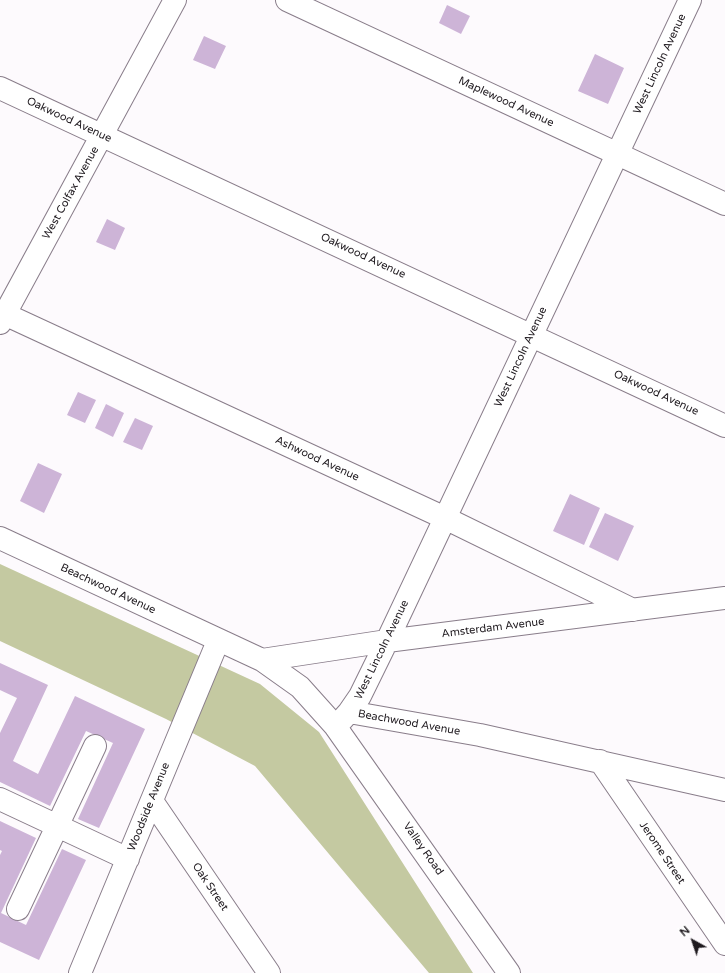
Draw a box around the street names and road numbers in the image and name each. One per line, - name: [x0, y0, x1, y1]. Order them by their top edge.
- street label: West Lincoln Avenue: [631, 12, 689, 116]
- street label: Maplewood Avenue: [456, 74, 556, 130]
- street label: Oakwood Avenue: [24, 95, 114, 145]
- street label: West Colfax Avenue: [40, 144, 102, 242]
- street label: Oakwood Avenue: [318, 231, 408, 281]
- street label: West Lincoln Avenue: [492, 305, 550, 409]
- street label: Oakwood Avenue: [611, 368, 701, 418]
- street label: Ashwood Avenue: [273, 434, 361, 484]
- street label: Beachwood Avenue: [58, 561, 158, 617]
- street label: West Lincoln Avenue: [352, 598, 412, 702]
- street label: Amsterdam Avenue: [441, 615, 545, 641]
- street label: Beachwood Avenue: [357, 708, 461, 738]
- street label: Woodside Avenue: [125, 761, 173, 853]
- street label: Jerome Street: [636, 819, 688, 887]
- street label: Valley Road: [400, 820, 446, 878]
- street label: Oak Street: [189, 860, 231, 914]

